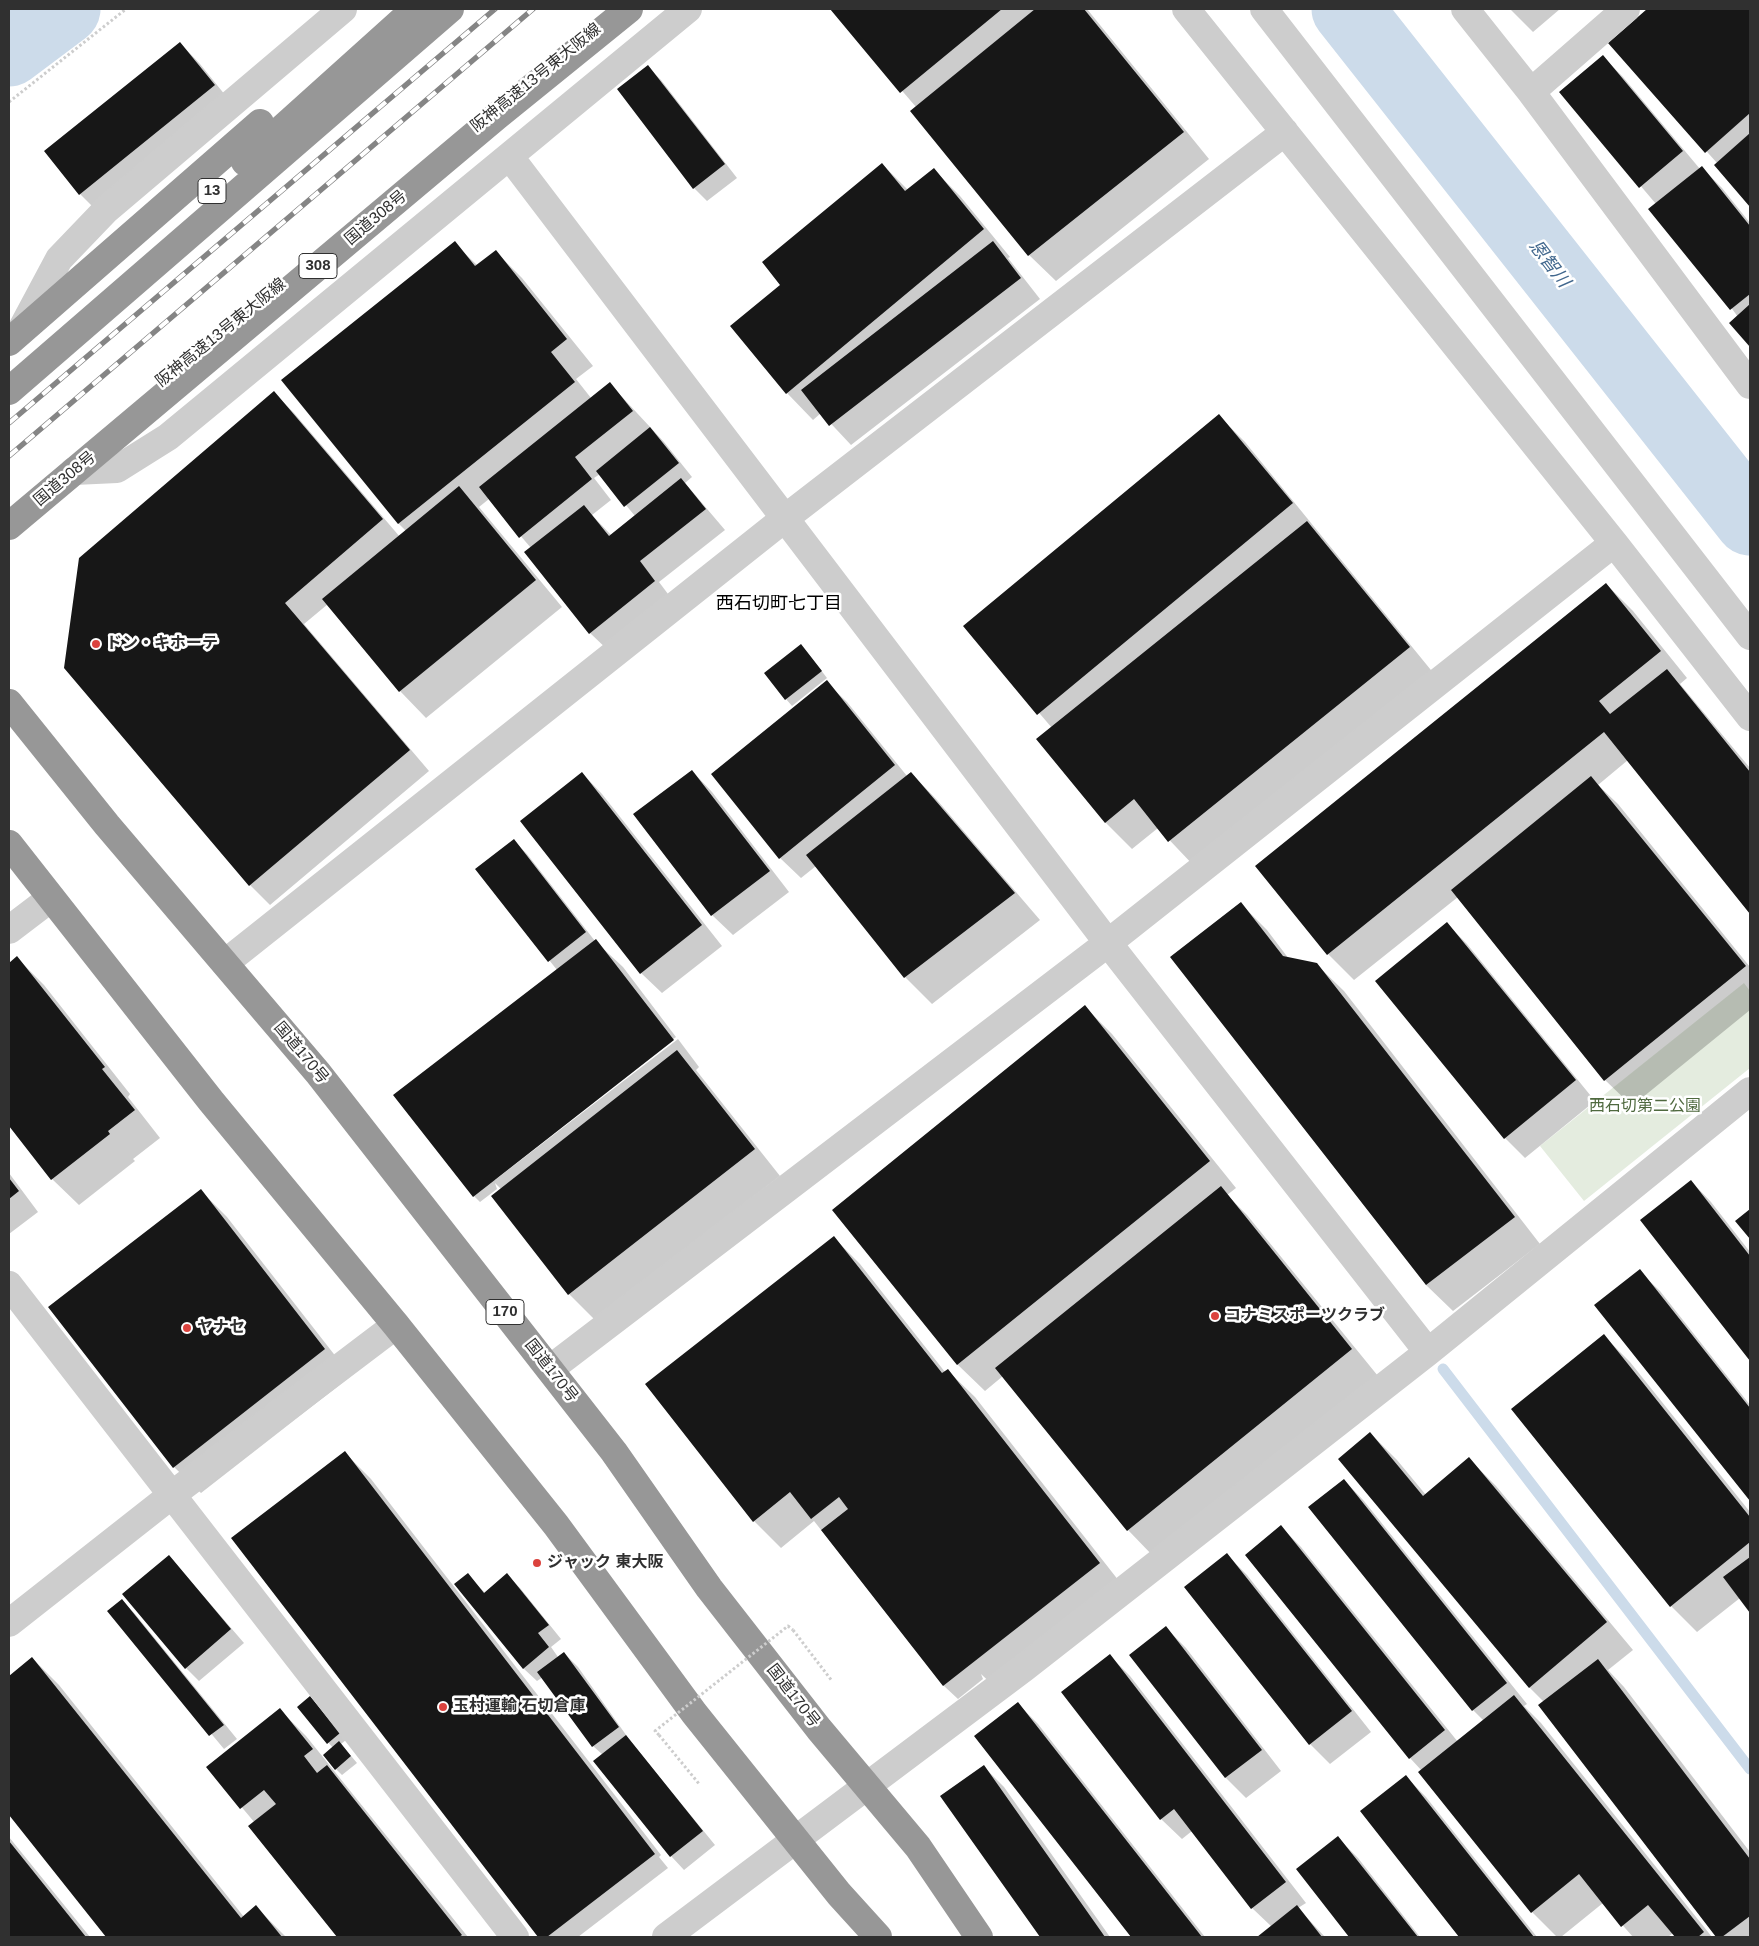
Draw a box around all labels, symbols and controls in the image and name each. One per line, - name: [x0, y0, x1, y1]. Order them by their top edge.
- street label: 阪神高速13号東大阪線: [467, 20, 605, 136]
- road number: 13: [198, 178, 226, 204]
- street label: 国道308号: [341, 187, 411, 249]
- water label: 恩智川: [1524, 236, 1574, 292]
- road number: 308: [299, 254, 337, 278]
- street label: 阪神高速13号東大阪線: [152, 275, 290, 391]
- street label: 国道308号: [30, 448, 100, 510]
- district label: 西石切町七丁目: [716, 593, 842, 615]
- place label: ドン・キホーテ: [106, 634, 218, 654]
- marker: ドン・キホーテ: [90, 638, 102, 650]
- street label: 国道170号: [270, 1018, 332, 1088]
- park label: 西石切第二公園: [1589, 1097, 1701, 1117]
- road number: 170: [486, 1300, 524, 1324]
- place label: コナミスポーツクラブ: [1225, 1306, 1385, 1326]
- marker: コナミスポーツクラブ: [1209, 1310, 1221, 1322]
- place label: ヤナセ: [197, 1318, 245, 1338]
- marker: ヤナセ: [181, 1322, 193, 1334]
- street label: 国道170号: [520, 1336, 582, 1406]
- place label: ジャック 東大阪: [547, 1553, 663, 1573]
- marker: ジャック 東大阪: [531, 1557, 543, 1569]
- street label: 国道170号: [762, 1661, 824, 1731]
- place label: 玉村運輸 石切倉庫: [453, 1697, 585, 1717]
- marker: 玉村運輸 石切倉庫: [437, 1701, 449, 1713]

